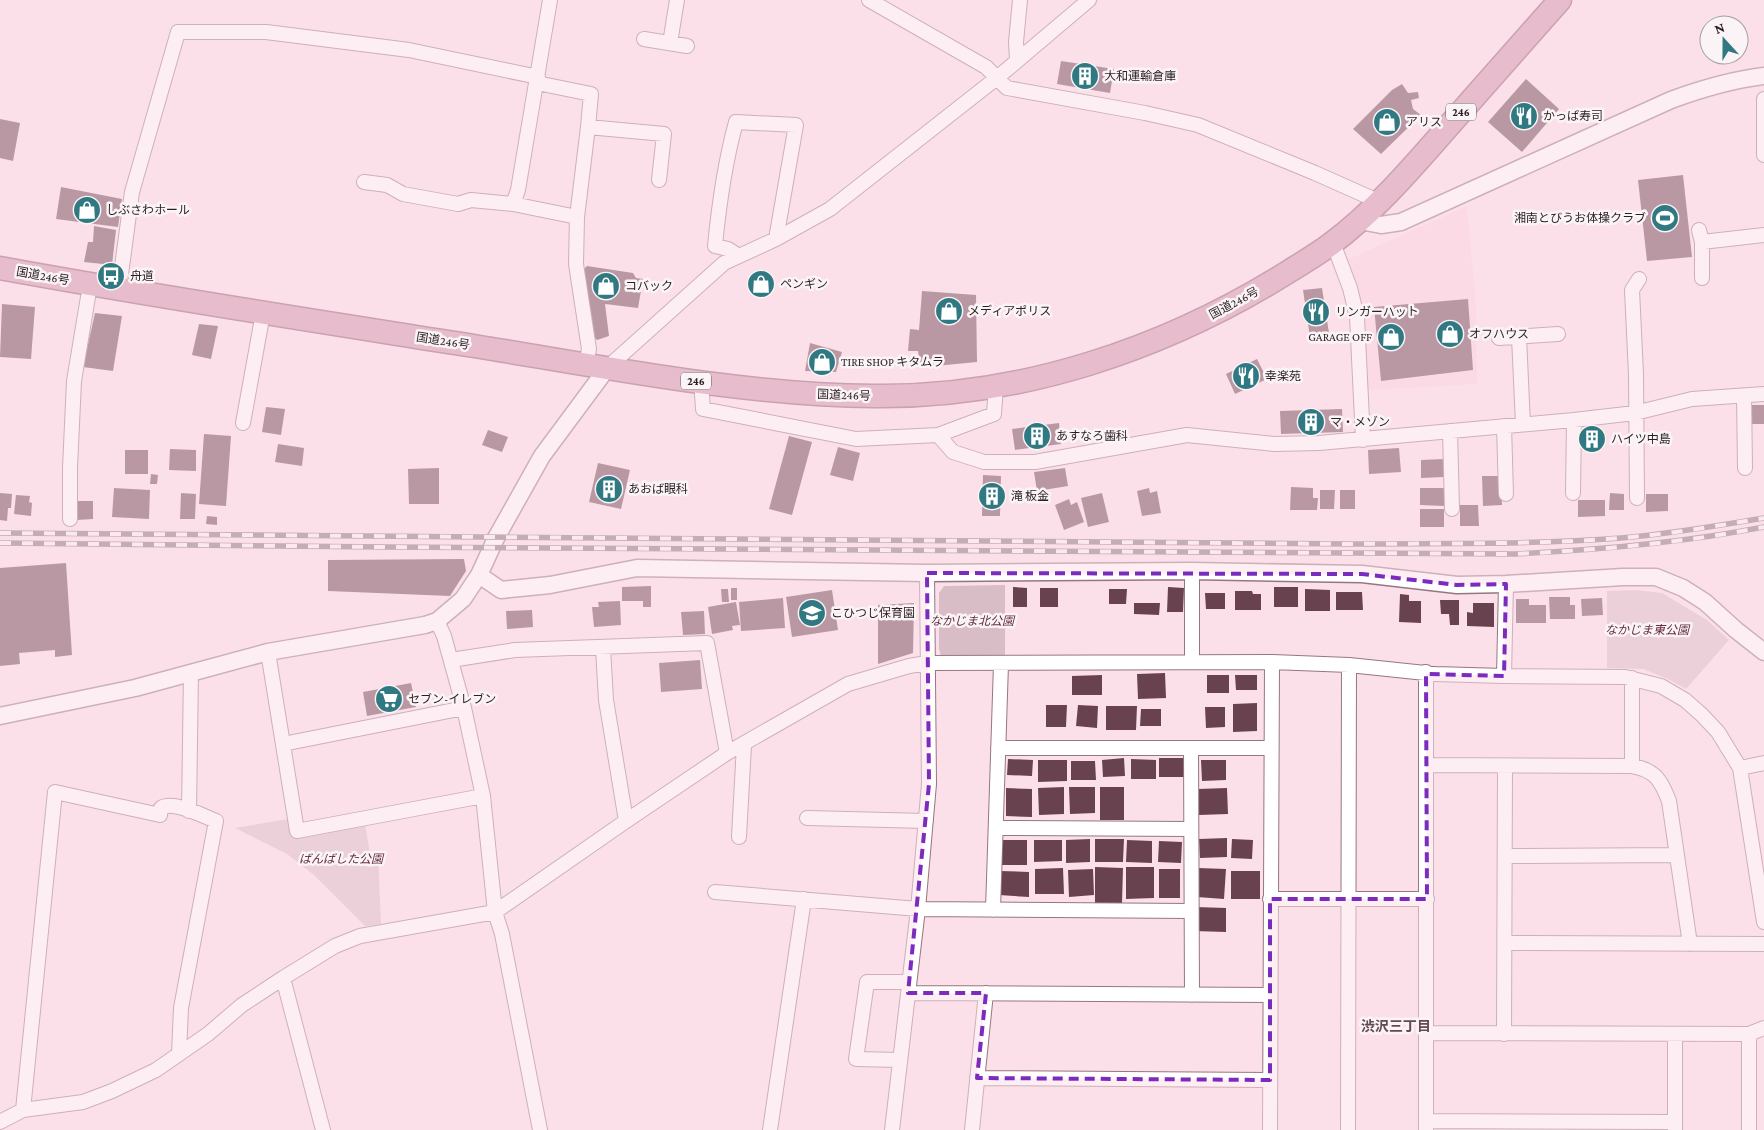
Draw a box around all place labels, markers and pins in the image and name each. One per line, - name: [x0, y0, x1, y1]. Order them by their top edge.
- building icon: 大和運輸倉庫: [1070, 61, 1100, 91]
- place label: 大和運輸倉庫: [1104, 69, 1176, 83]
- restaurant icon: かっぱ寿司: [1509, 101, 1539, 131]
- shop icon: アリス: [1372, 107, 1402, 137]
- place label: かっぱ寿司: [1543, 109, 1603, 123]
- place label: アリス: [1406, 115, 1442, 129]
- shop icon: しぶさわホール: [72, 195, 102, 225]
- place label: しぶさわホール: [106, 203, 190, 217]
- sports icon: 湘南とびうお体操クラブ: [1650, 203, 1680, 233]
- place label: 湘南とびうお体操クラブ: [1514, 211, 1646, 225]
- bus stop icon: 舟道: [96, 261, 126, 291]
- place label: 舟道: [130, 269, 154, 283]
- shop icon: ペンギン: [746, 269, 776, 299]
- shop icon: コバック: [591, 271, 621, 301]
- place label: ペンギン: [780, 277, 828, 291]
- place label: コバック: [625, 279, 673, 293]
- shop icon: メディアポリス: [934, 296, 964, 326]
- restaurant icon: リンガーハット: [1301, 297, 1331, 327]
- place label: メディアポリス: [968, 304, 1051, 318]
- place label: リンガーハット: [1335, 305, 1419, 319]
- shop icon: オフハウス: [1435, 319, 1465, 349]
- shop icon: GARAGE OFF: [1376, 322, 1406, 352]
- place label: オフハウス: [1469, 327, 1529, 341]
- place label: GARAGE OFF: [1308, 330, 1372, 344]
- shop icon: TIRE SHOP キタムラ: [807, 347, 837, 377]
- place label: TIRE SHOP キタムラ: [841, 355, 944, 369]
- restaurant icon: 幸楽苑: [1231, 361, 1261, 391]
- place label: 幸楽苑: [1265, 369, 1301, 383]
- building icon: マ・メゾン: [1296, 407, 1326, 437]
- place label: マ・メゾン: [1330, 415, 1390, 429]
- building icon: あすなろ歯科: [1022, 421, 1052, 451]
- building icon: ハイツ中島: [1577, 424, 1607, 454]
- place label: あすなろ歯科: [1056, 429, 1128, 443]
- place label: ハイツ中島: [1611, 432, 1671, 446]
- building icon: あおば眼科: [594, 474, 624, 504]
- building icon: 滝 板金: [977, 481, 1007, 511]
- place label: あおば眼科: [628, 482, 688, 496]
- place label: 滝 板金: [1011, 489, 1049, 503]
- school or university icon: こひつじ保育園: [797, 598, 827, 628]
- place label: こひつじ保育園: [831, 606, 915, 620]
- supermarket icon: セブン-イレブン: [374, 684, 404, 714]
- place label: セブン-イレブン: [408, 692, 496, 706]

